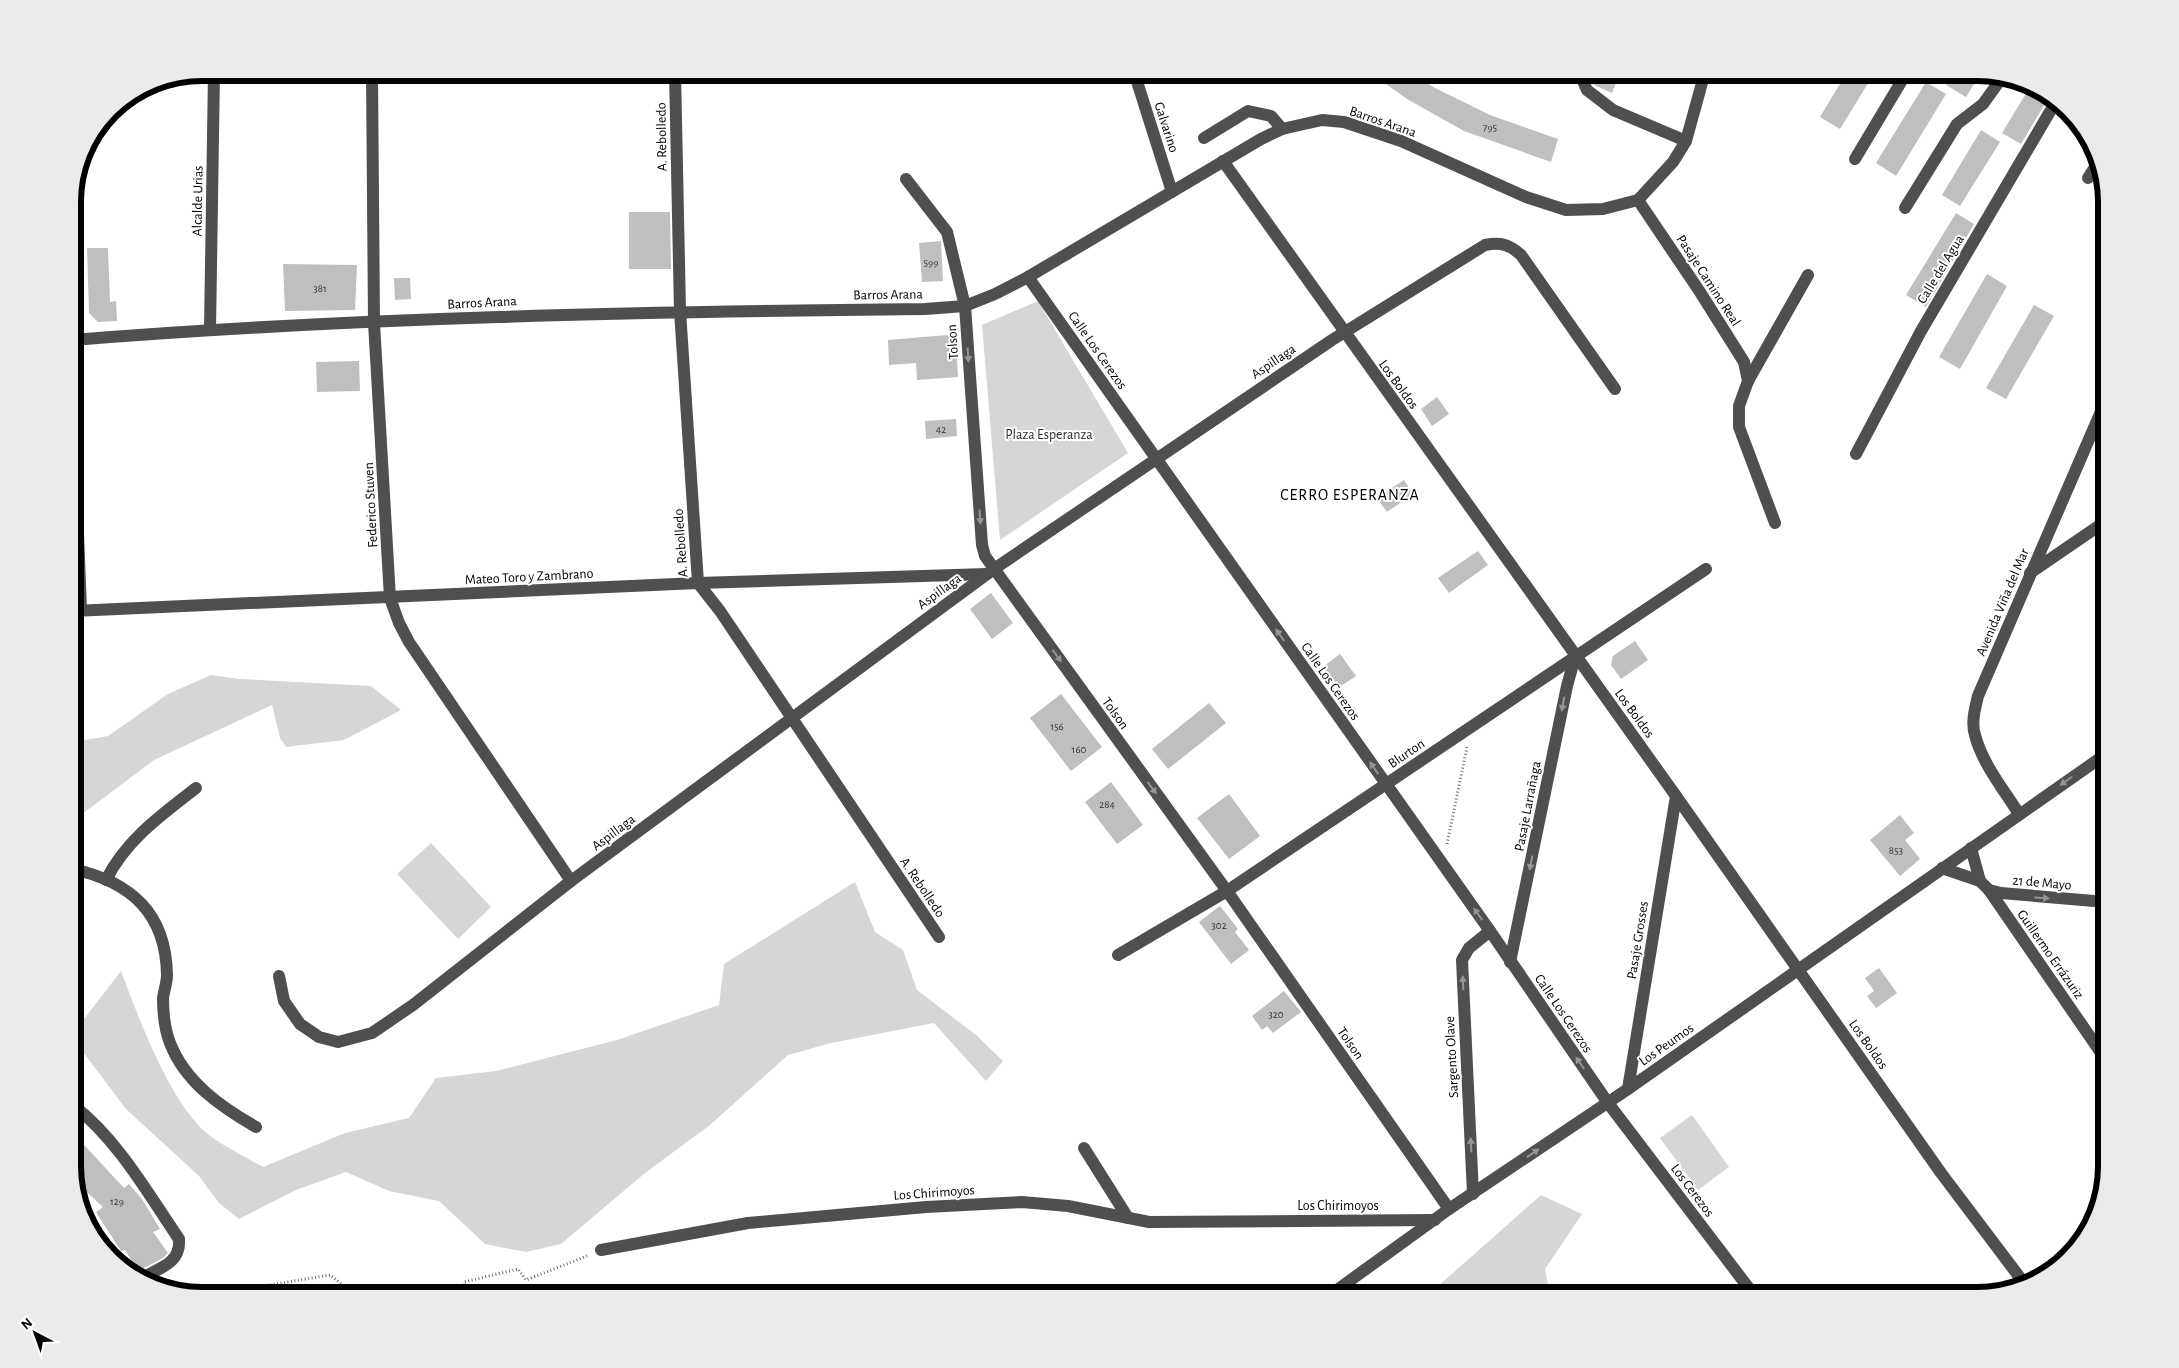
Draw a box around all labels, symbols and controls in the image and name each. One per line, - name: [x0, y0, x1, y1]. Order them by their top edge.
- street label: Galvarino: [1151, 100, 1181, 154]
- street label: A. Rebolledo: [654, 102, 670, 172]
- street label: Barros Arana: [1347, 104, 1418, 140]
- house number: 795: [1483, 122, 1498, 133]
- street label: Alcalde Urias: [190, 166, 206, 237]
- street label: Pasaje Camino Real: [1673, 232, 1743, 329]
- street label: Calle del Agua: [1915, 232, 1967, 306]
- house number: 599: [924, 257, 938, 268]
- house number: 381: [313, 283, 327, 294]
- street label: Barros Arana: [853, 287, 923, 303]
- street label: Barros Arana: [447, 294, 518, 312]
- street label: Calle Los Cerezos: [1065, 309, 1129, 392]
- street label: Tolson: [945, 324, 961, 360]
- street label: Aspillaga: [1249, 342, 1299, 382]
- one-way arrow: [964, 347, 972, 363]
- street label: Los Boldos: [1376, 357, 1421, 412]
- house number: 42: [936, 424, 946, 435]
- park label: Plaza Esperanza: [1005, 428, 1093, 442]
- street label: Federico Stuven: [362, 462, 380, 548]
- district label: CERRO ESPERANZA: [1280, 487, 1420, 503]
- street label: A. Rebolledo: [672, 508, 690, 578]
- one-way arrow: [976, 509, 984, 525]
- street label: Avenida Viña del Mar: [1974, 546, 2032, 658]
- street label: Mateo Toro y Zambrano: [464, 567, 594, 587]
- street label: Aspillaga: [915, 571, 964, 612]
- one-way arrow: [1275, 628, 1285, 642]
- street label: Calle Los Cerezos: [1298, 640, 1362, 723]
- one-way arrow: [1052, 649, 1062, 663]
- street label: Los Boldos: [1612, 686, 1657, 741]
- street label: Tolson: [1099, 695, 1131, 732]
- one-way arrow: [1559, 696, 1567, 711]
- house number: 156: [1050, 721, 1064, 732]
- street label: Blurton: [1386, 737, 1427, 771]
- house number: 160: [1072, 744, 1087, 755]
- street label: Pasaje Larrañaga: [1512, 759, 1544, 853]
- one-way arrow: [1369, 761, 1379, 775]
- one-way arrow: [2060, 776, 2073, 786]
- one-way arrow: [1147, 781, 1157, 795]
- house number: 284: [1099, 799, 1115, 810]
- street label: Aspillaga: [589, 812, 638, 854]
- house number: 853: [1889, 845, 1904, 856]
- street label: A. Rebolledo: [897, 855, 947, 920]
- one-way arrow: [1527, 855, 1535, 871]
- street label: 21 de Mayo: [2012, 873, 2072, 893]
- one-way arrow: [2034, 895, 2050, 903]
- street label: Pasaje Grosses: [1625, 900, 1651, 980]
- street label: Guillermo Errázuriz: [2014, 907, 2086, 1002]
- one-way arrow: [1473, 908, 1484, 921]
- house number: 302: [1211, 920, 1227, 931]
- street label: Calle Los Cerezos: [1532, 972, 1595, 1055]
- one-way arrow: [1458, 974, 1466, 990]
- house number: 320: [1268, 1009, 1284, 1020]
- street label: Sargento Olave: [1443, 1016, 1461, 1098]
- street label: Los Boldos: [1846, 1017, 1890, 1072]
- street label: Los Peumos: [1637, 1021, 1697, 1069]
- street label: Tolson: [1334, 1025, 1366, 1062]
- one-way arrow: [1575, 1056, 1585, 1070]
- one-way arrow: [1466, 1137, 1474, 1153]
- one-way arrow: [1527, 1148, 1540, 1158]
- street label: Los Cerezos: [1668, 1162, 1716, 1220]
- street label: Los Chirimoyos: [893, 1183, 975, 1203]
- house number: 129: [110, 1196, 124, 1207]
- street label: Los Chirimoyos: [1297, 1199, 1379, 1213]
- north arrow: [10, 1308, 60, 1358]
- text: N: [19, 1315, 35, 1332]

